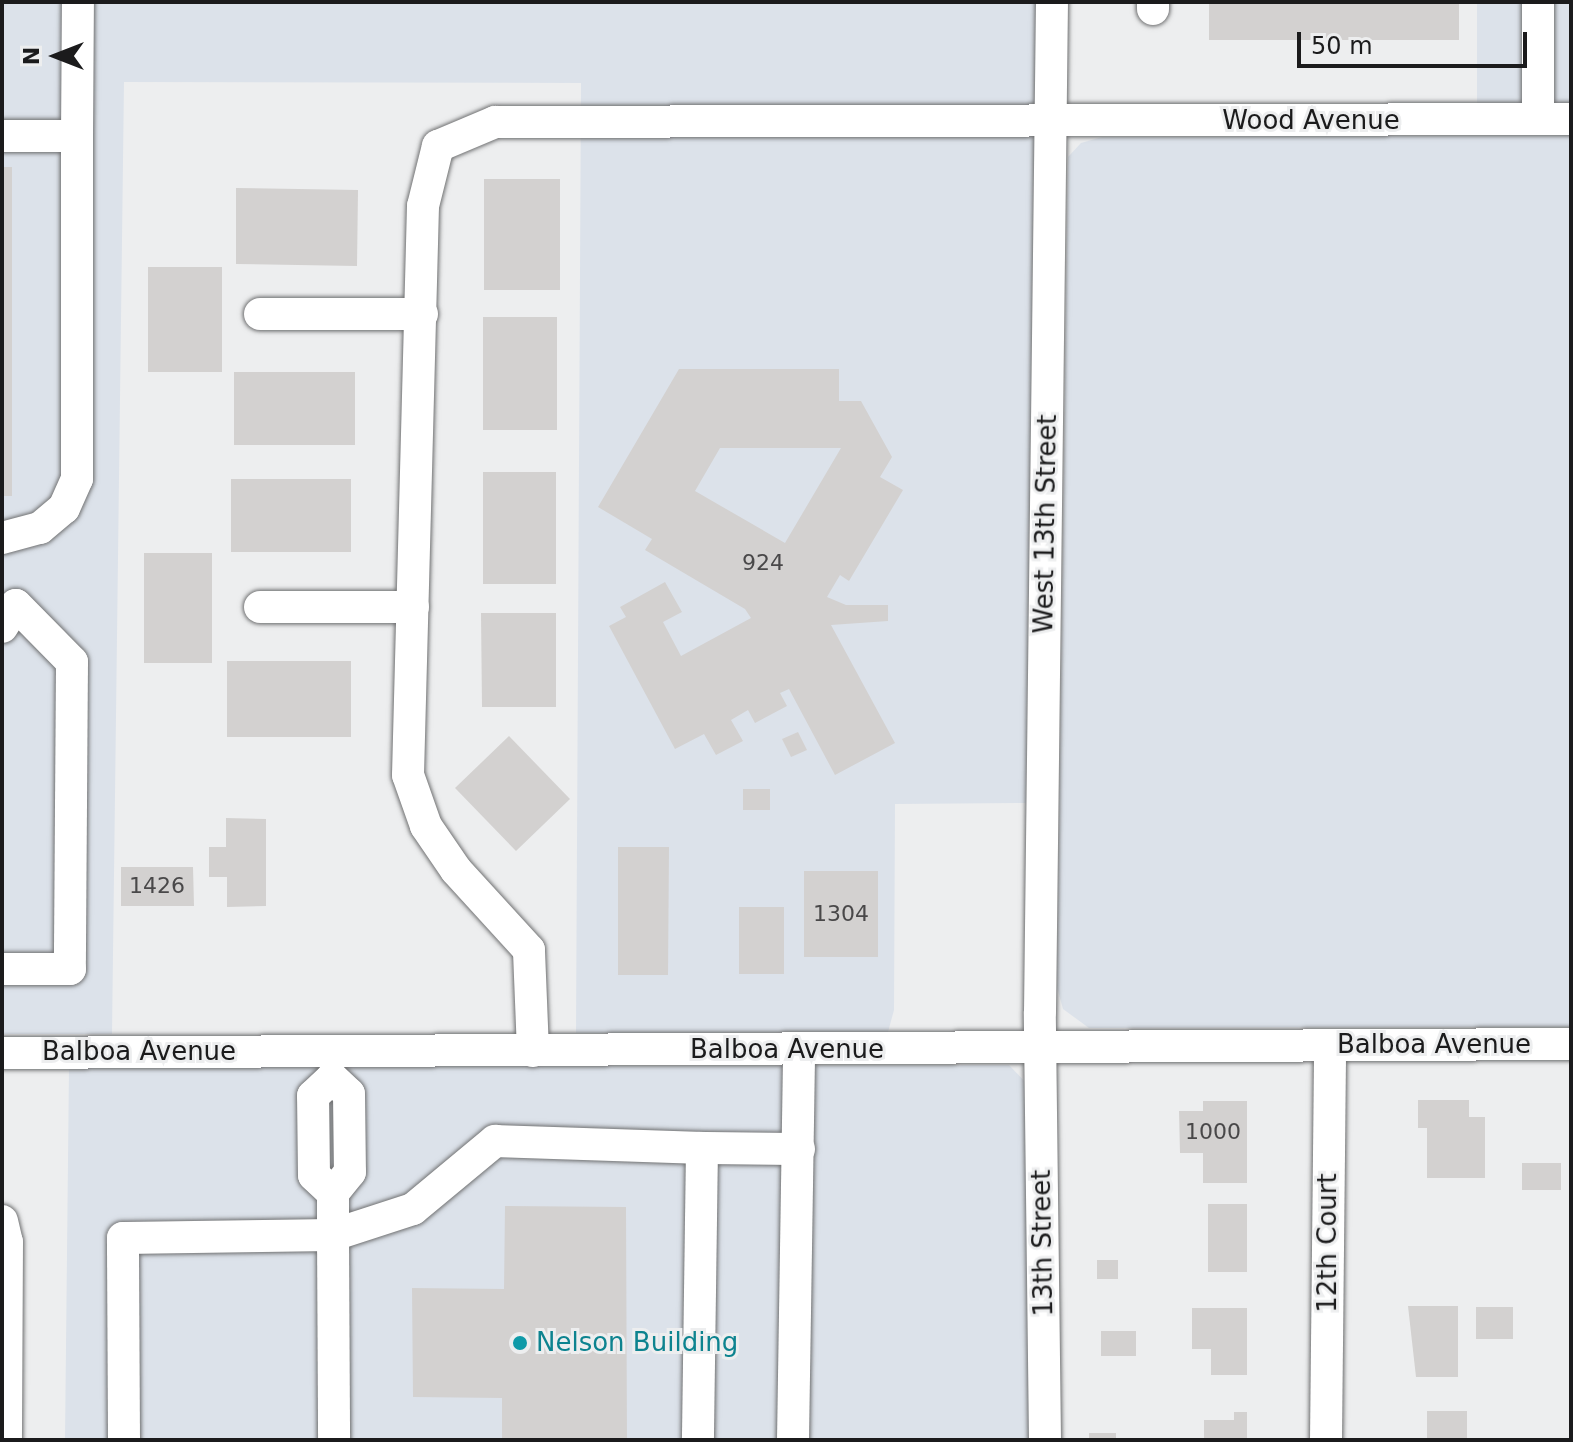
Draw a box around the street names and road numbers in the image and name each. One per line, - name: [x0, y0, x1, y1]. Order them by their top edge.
- street label: Wood Avenue: [1222, 105, 1400, 137]
- street label: West 13th Street: [1028, 414, 1064, 634]
- street label: Balboa Avenue: [1337, 1029, 1531, 1061]
- street label: Balboa Avenue: [690, 1034, 884, 1066]
- street label: Balboa Avenue: [42, 1036, 236, 1068]
- street label: 13th Street: [1026, 1169, 1060, 1317]
- street label: 12th Court: [1312, 1173, 1344, 1313]

